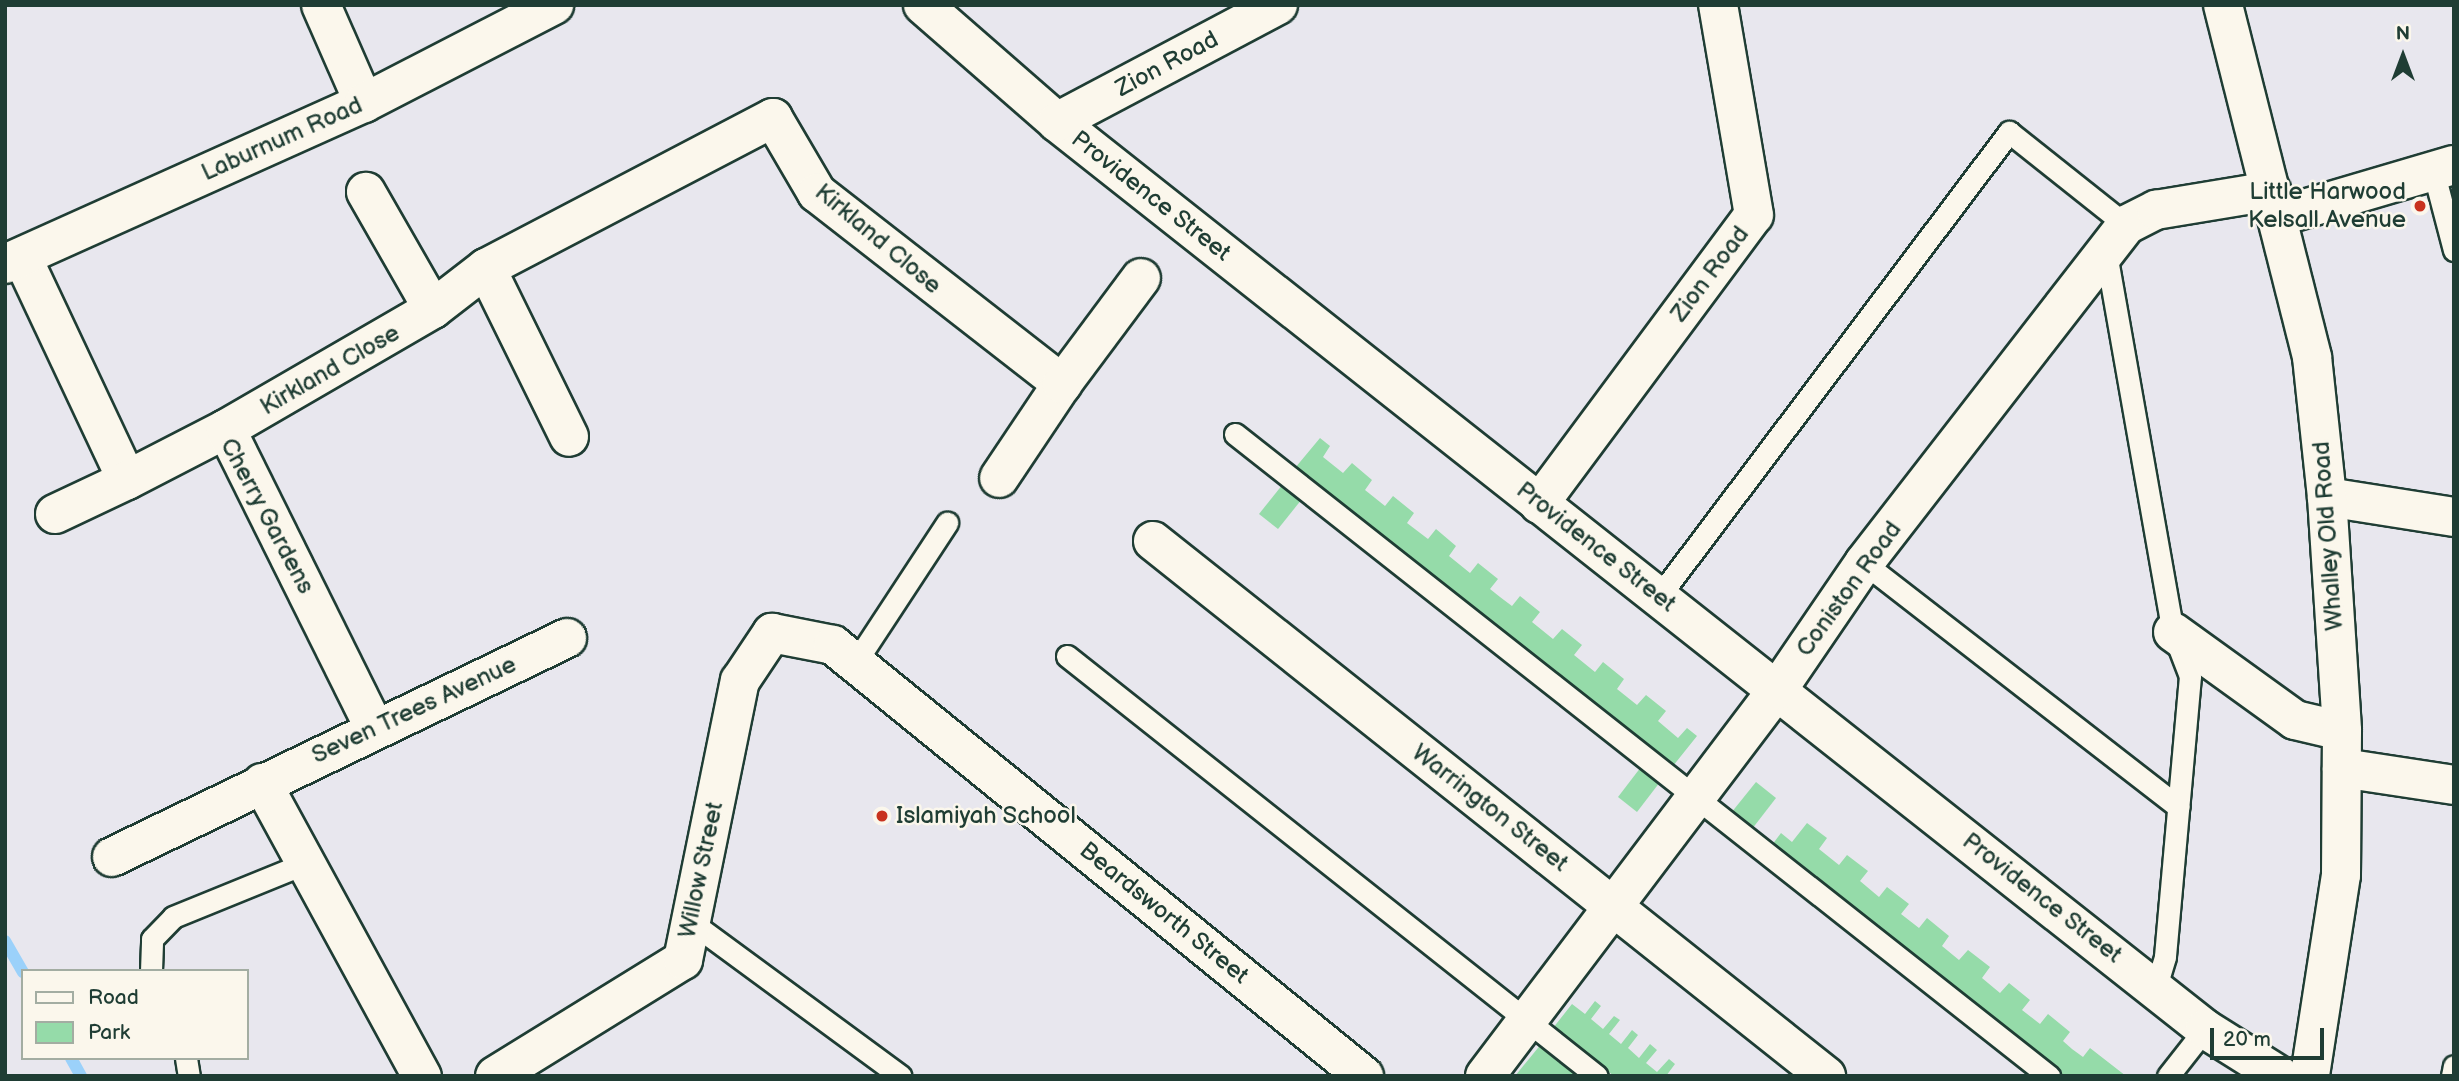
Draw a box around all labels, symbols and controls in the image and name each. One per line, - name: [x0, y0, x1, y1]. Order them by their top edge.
- north arrow: [2368, 21, 2438, 91]
- text: N: [2396, 23, 2410, 46]
- street label: Zion Road: [1111, 25, 1223, 103]
- street label: Laburnum Road: [197, 91, 367, 187]
- street label: Providence Street: [1065, 125, 1237, 267]
- street label: Kirkland Close: [809, 178, 947, 300]
- place label: Little Harwood Kelsall Avenue: [2248, 178, 2406, 234]
- marker: Little Harwood Kelsall Avenue: [2412, 198, 2428, 214]
- street label: Zion Road: [1665, 221, 1755, 327]
- street label: Kirkland Close: [255, 319, 405, 421]
- street label: Cherry Gardens: [214, 433, 320, 599]
- street label: Whalley Old Road: [2307, 440, 2349, 632]
- street label: Providence Street: [1510, 476, 1682, 618]
- street label: Coniston Road: [1790, 516, 1908, 662]
- street label: Seven Trees Avenue: [307, 650, 521, 770]
- street label: Warrington Street: [1406, 738, 1574, 878]
- street label: Willow Street: [672, 799, 730, 941]
- place label: Islamiyah School: [896, 802, 1076, 830]
- marker: Islamiyah School: [874, 808, 890, 824]
- street label: Providence Street: [1956, 827, 2128, 969]
- street label: Beardsworth Street: [1074, 836, 1254, 990]
- legend: [21, 969, 248, 1060]
- text: Road: [88, 985, 139, 1010]
- scale bar: [2214, 1014, 2328, 1058]
- text: Park: [88, 1020, 130, 1045]
- text: 20 m: [2223, 1027, 2271, 1052]

